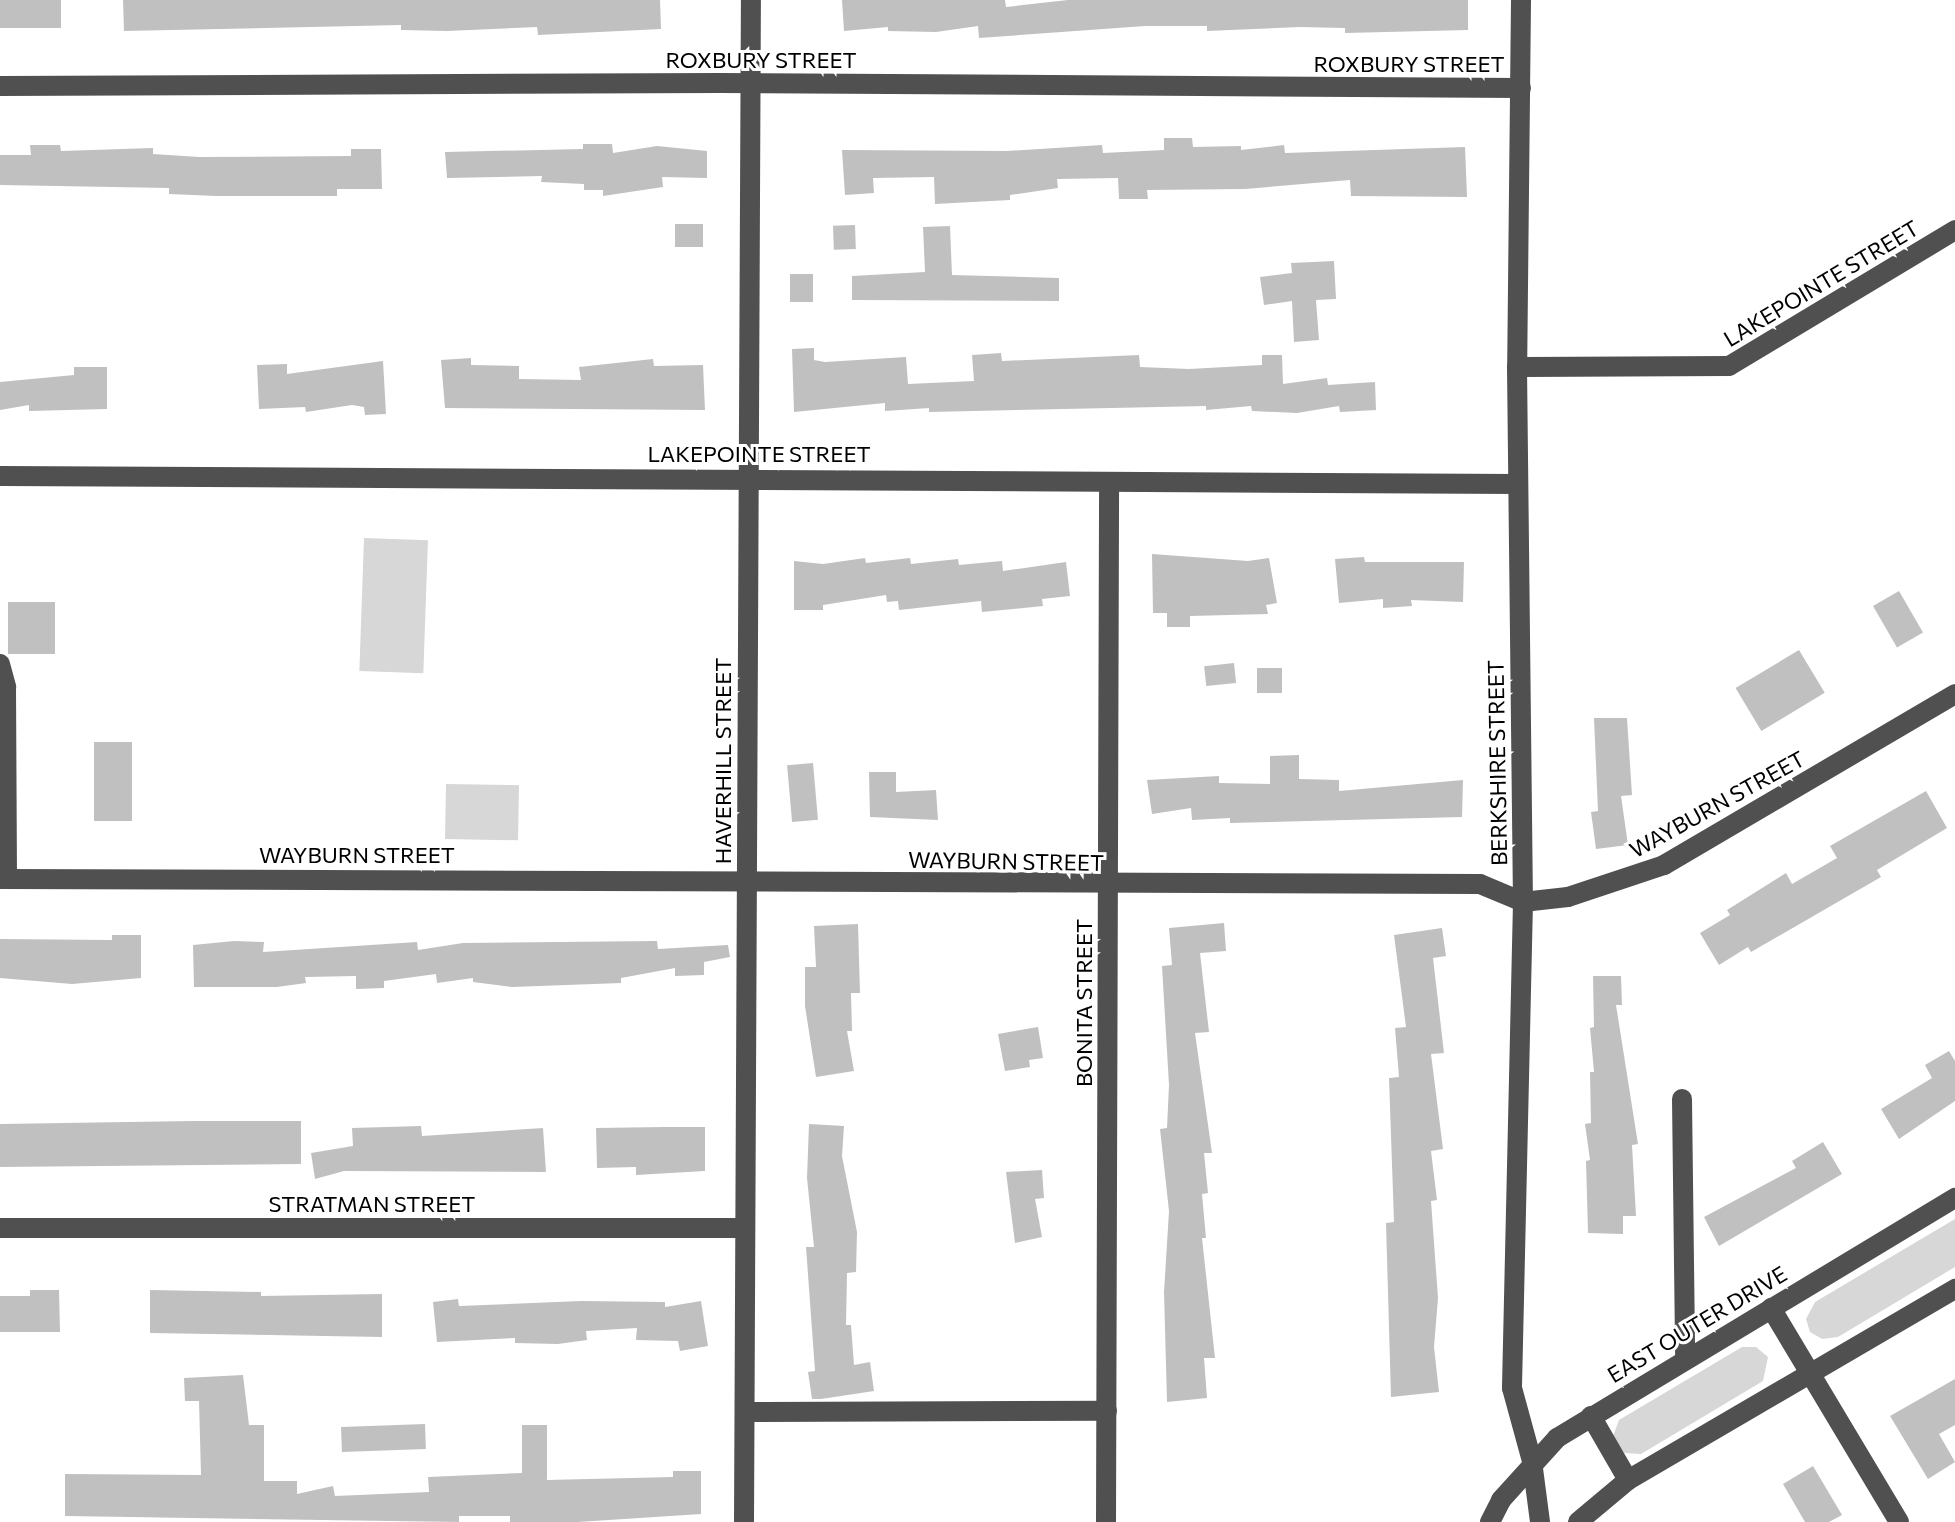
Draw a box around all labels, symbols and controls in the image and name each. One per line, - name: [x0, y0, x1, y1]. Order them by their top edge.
- street label: ROXBURY STREET: [665, 47, 857, 73]
- street label: ROXBURY STREET: [1313, 51, 1505, 77]
- street label: LAKEPOINTE STREET: [1719, 214, 1923, 352]
- street label: LAKEPOINTE STREET: [647, 441, 871, 467]
- street label: HAVERHILL STREET: [710, 658, 736, 864]
- street label: BERKSHIRE STREET: [1482, 660, 1512, 866]
- street label: WAYBURN STREET: [1625, 745, 1809, 863]
- street label: WAYBURN STREET: [259, 842, 455, 868]
- street label: WAYBURN STREET: [908, 846, 1104, 876]
- street label: BONITA STREET: [1071, 919, 1097, 1087]
- street label: STRATMAN STREET: [269, 1191, 475, 1217]
- street label: EAST OUTER DRIVE: [1603, 1260, 1791, 1388]

